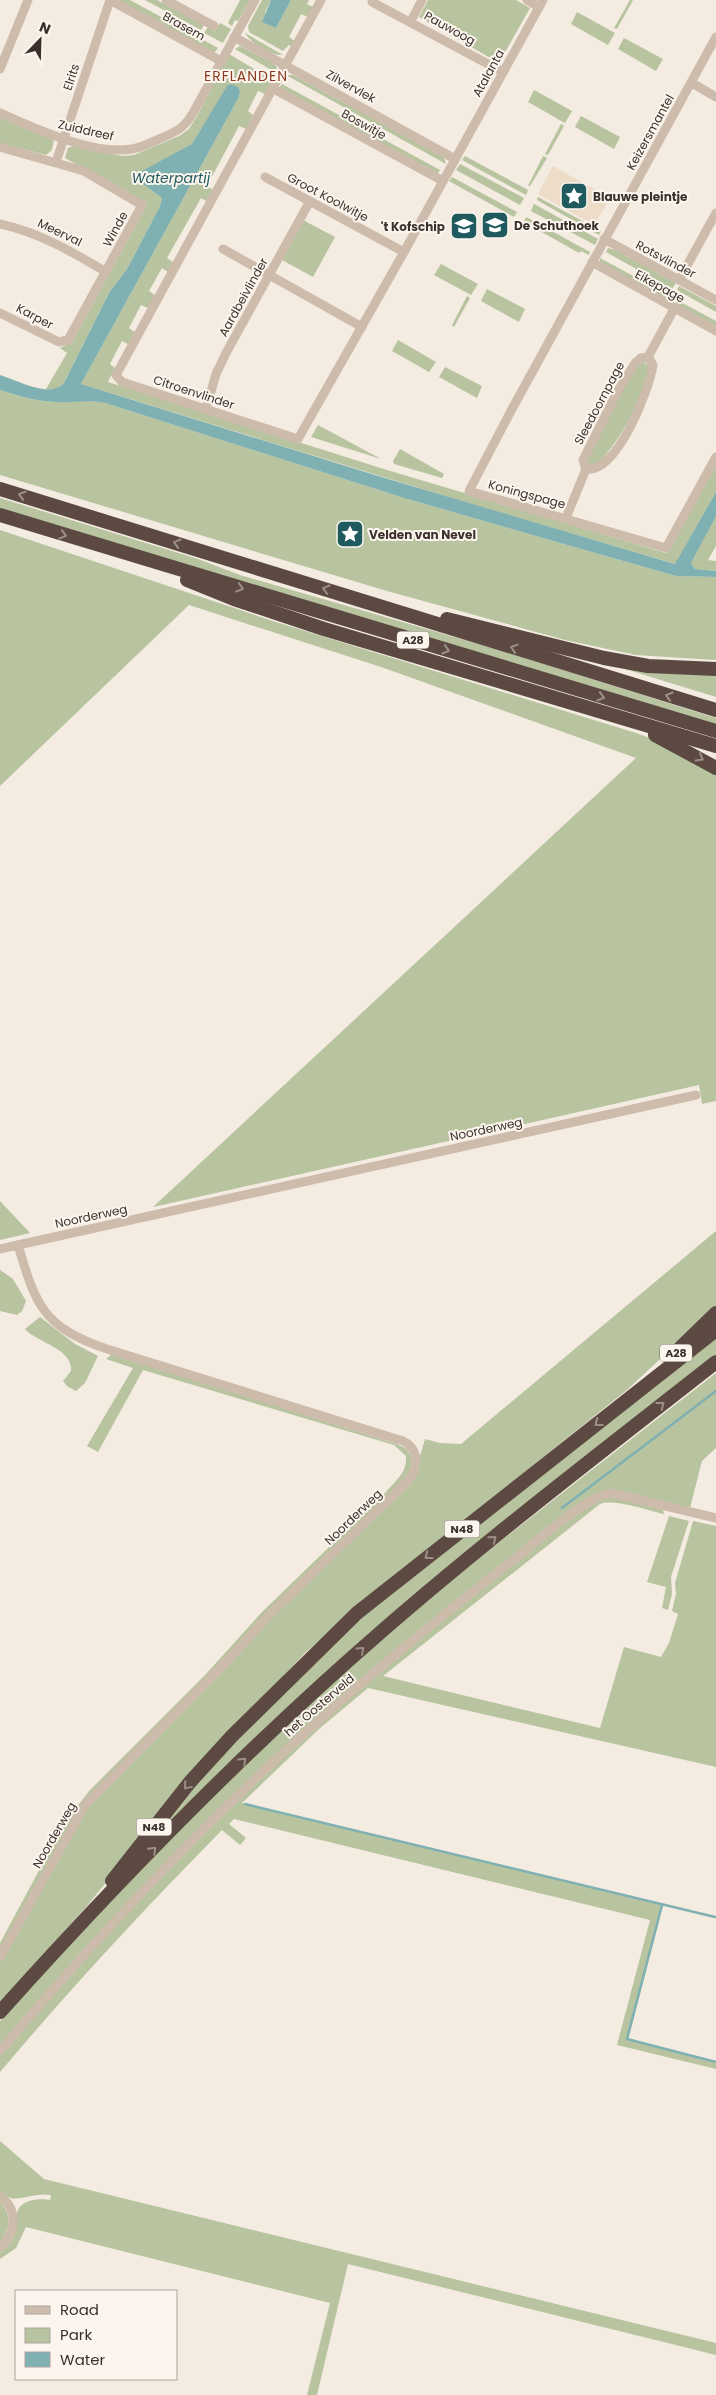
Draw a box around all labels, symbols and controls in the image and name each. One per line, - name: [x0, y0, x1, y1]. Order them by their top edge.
- street label: Brasem: [160, 7, 208, 45]
- street label: Pauwoog: [421, 7, 479, 49]
- north arrow: [15, 15, 65, 65]
- text: N: [36, 17, 54, 39]
- street label: Atalanta: [468, 46, 508, 100]
- street label: Elrits: [59, 61, 83, 93]
- street label: Zilvervlek: [323, 65, 380, 107]
- district label: ERFLANDEN: [204, 66, 288, 86]
- street label: Keizersmantel: [622, 91, 678, 173]
- street label: Boswitje: [338, 105, 390, 143]
- street label: Zuiddreef: [56, 115, 116, 145]
- water label: Waterpartij: [132, 168, 211, 188]
- street label: Groot Koolwitje: [284, 168, 372, 226]
- place icon: Blauwe pleintje: [559, 181, 589, 211]
- place label: Blauwe pleintje: [593, 188, 688, 205]
- street label: Winde: [98, 208, 132, 250]
- school or university icon: De Schuthoek: [480, 210, 510, 240]
- school or university icon: 't Kofschip: [449, 211, 479, 241]
- street label: Meerval: [35, 214, 85, 250]
- place label: De Schuthoek: [514, 217, 599, 234]
- place label: 't Kofschip: [381, 218, 445, 235]
- street label: Rotsvlinder: [633, 236, 700, 282]
- street label: Aardbeivlinder: [214, 254, 272, 339]
- street label: Eikepage: [632, 265, 688, 307]
- street label: Karper: [13, 299, 57, 333]
- street label: Sleedoornpage: [570, 358, 628, 448]
- street label: Citroenvlinder: [151, 371, 237, 413]
- street label: Koningspage: [486, 476, 568, 512]
- one-way arrow: [18, 491, 27, 501]
- place icon: Velden van Nevel: [335, 519, 365, 549]
- place label: Velden van Nevel: [369, 526, 476, 543]
- one-way arrow: [59, 529, 67, 539]
- one-way arrow: [174, 539, 182, 549]
- one-way arrow: [235, 582, 243, 592]
- one-way arrow: [322, 585, 330, 595]
- road number: A28: [397, 632, 429, 648]
- one-way arrow: [441, 644, 449, 654]
- one-way arrow: [510, 644, 519, 654]
- one-way arrow: [597, 691, 605, 701]
- one-way arrow: [666, 691, 674, 701]
- one-way arrow: [694, 752, 703, 762]
- street label: Noorderweg: [448, 1113, 524, 1145]
- street label: Noorderweg: [53, 1200, 129, 1232]
- road number: A28: [660, 1345, 692, 1362]
- one-way arrow: [655, 1402, 664, 1410]
- one-way arrow: [595, 1418, 604, 1426]
- street label: Noorderweg: [321, 1485, 385, 1549]
- road number: N48: [444, 1520, 480, 1538]
- one-way arrow: [487, 1537, 496, 1545]
- one-way arrow: [425, 1550, 434, 1558]
- one-way arrow: [356, 1647, 365, 1656]
- street label: het Oosterveld: [280, 1670, 358, 1740]
- one-way arrow: [237, 1758, 246, 1767]
- one-way arrow: [184, 1781, 193, 1790]
- street label: Noorderweg: [28, 1799, 80, 1871]
- road number: N48: [136, 1818, 172, 1835]
- one-way arrow: [147, 1846, 156, 1855]
- legend: [15, 2290, 178, 2380]
- text: Road: [60, 2299, 99, 2320]
- text: Park: [60, 2324, 92, 2345]
- text: Water: [60, 2349, 106, 2370]

